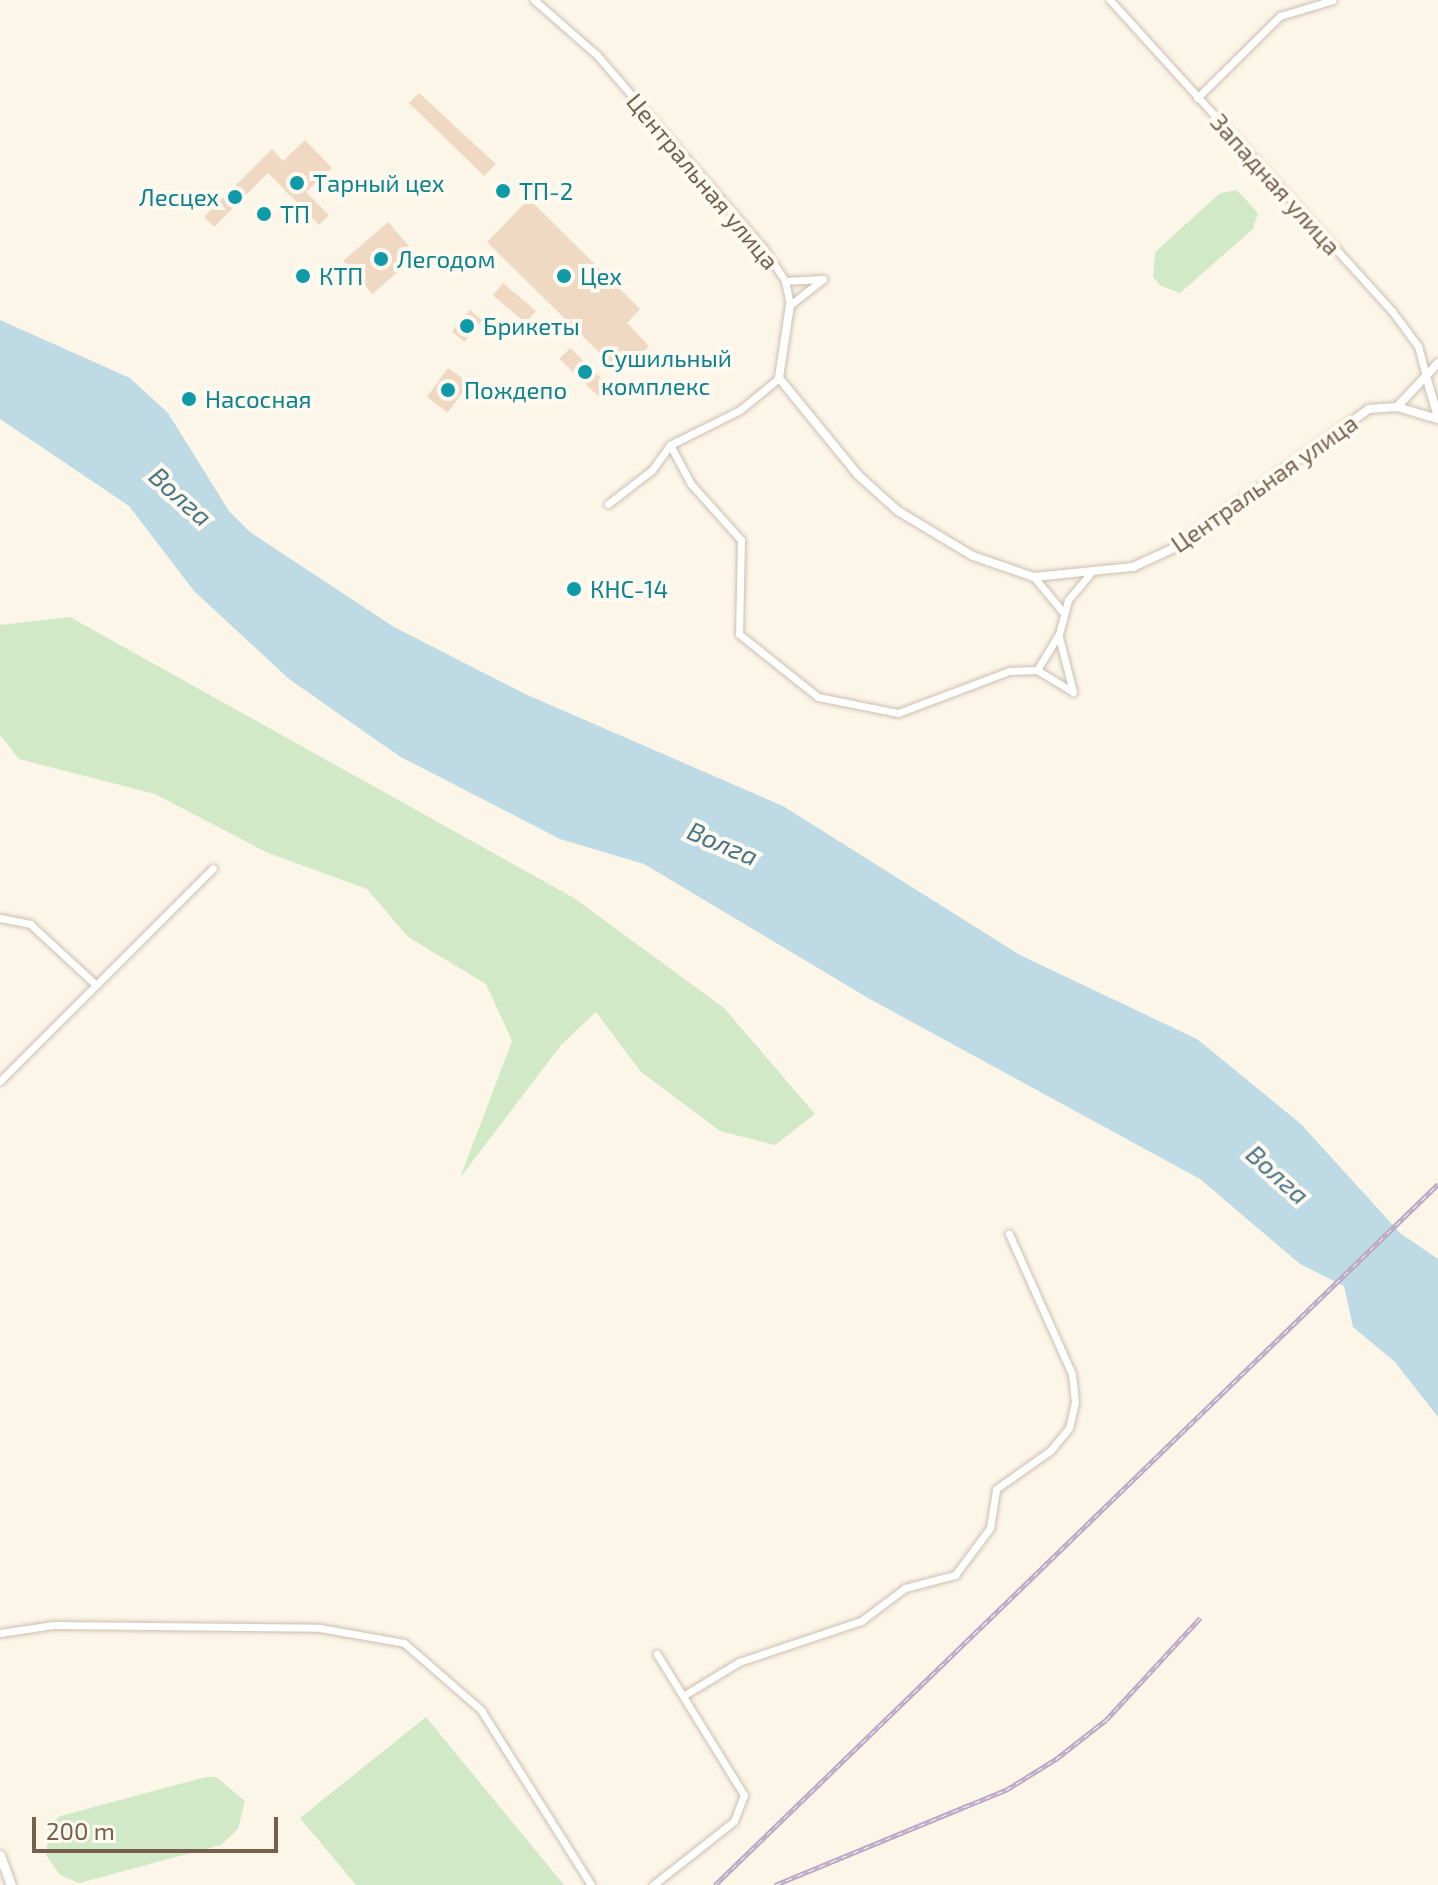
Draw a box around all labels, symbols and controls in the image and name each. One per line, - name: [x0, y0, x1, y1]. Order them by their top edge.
- street label: Центральная улица: [621, 87, 785, 275]
- street label: Западная улица: [1205, 107, 1347, 261]
- place label: Тарный цех: [313, 169, 444, 197]
- marker: Тарный цех: [288, 174, 306, 192]
- place label: ТП-2: [519, 177, 573, 205]
- marker: ТП-2: [494, 182, 512, 200]
- place label: Лесцех: [139, 183, 219, 211]
- marker: Лесцех: [226, 188, 244, 206]
- place label: ТП: [280, 200, 310, 228]
- marker: ТП: [255, 205, 273, 223]
- place label: Легодом: [397, 245, 495, 273]
- marker: Легодом: [372, 250, 390, 268]
- place label: КТП: [319, 262, 363, 290]
- place label: Цех: [580, 262, 622, 290]
- marker: КТП: [294, 267, 312, 285]
- marker: Цех: [555, 267, 573, 285]
- place label: Брикеты: [483, 312, 580, 340]
- marker: Брикеты: [458, 317, 476, 335]
- place label: Сушильный комплекс: [601, 344, 732, 400]
- marker: Сушильный комплекс: [576, 363, 594, 381]
- place label: Пождепо: [464, 376, 567, 404]
- marker: Пождепо: [439, 381, 457, 399]
- place label: Насосная: [205, 385, 312, 413]
- marker: Насосная: [180, 390, 198, 408]
- street label: Центральная улица: [1165, 408, 1363, 558]
- water label: Волга: [143, 460, 219, 532]
- place label: КНС-14: [590, 575, 668, 603]
- marker: КНС-14: [565, 580, 583, 598]
- water label: Волга: [683, 814, 763, 872]
- water label: Волга: [1240, 1138, 1316, 1210]
- scale bar: [36, 1801, 282, 1851]
- text: 200 m: [46, 1816, 115, 1845]

